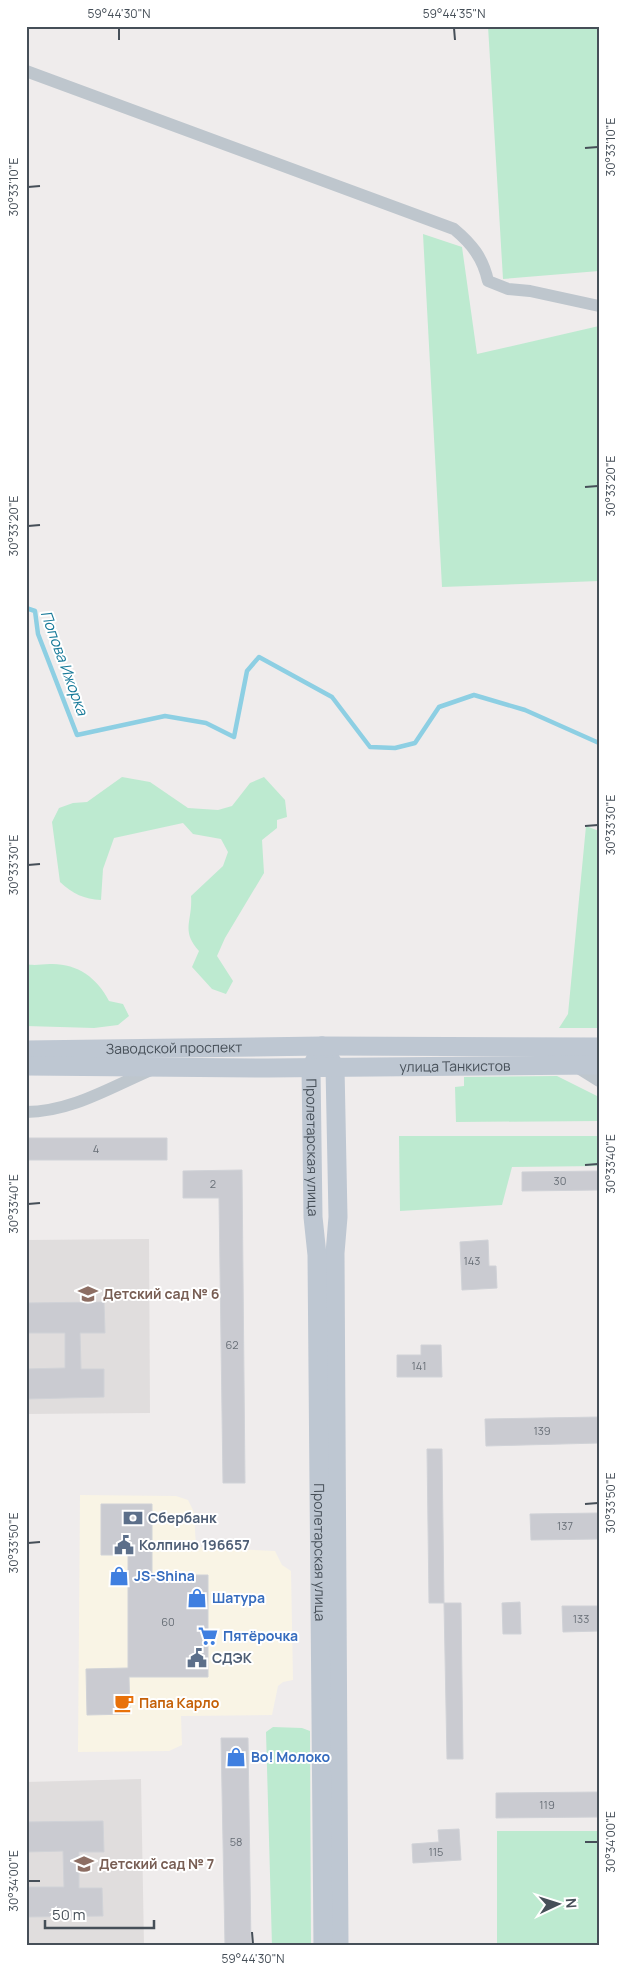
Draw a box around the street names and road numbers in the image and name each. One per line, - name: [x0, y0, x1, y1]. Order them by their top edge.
- street label: Заводской проспект: [106, 1037, 242, 1058]
- street label: улица Танкистов: [399, 1056, 511, 1076]
- street label: Пролетарская улица: [302, 1078, 323, 1216]
- street label: Пролетарская улица: [310, 1483, 330, 1621]

